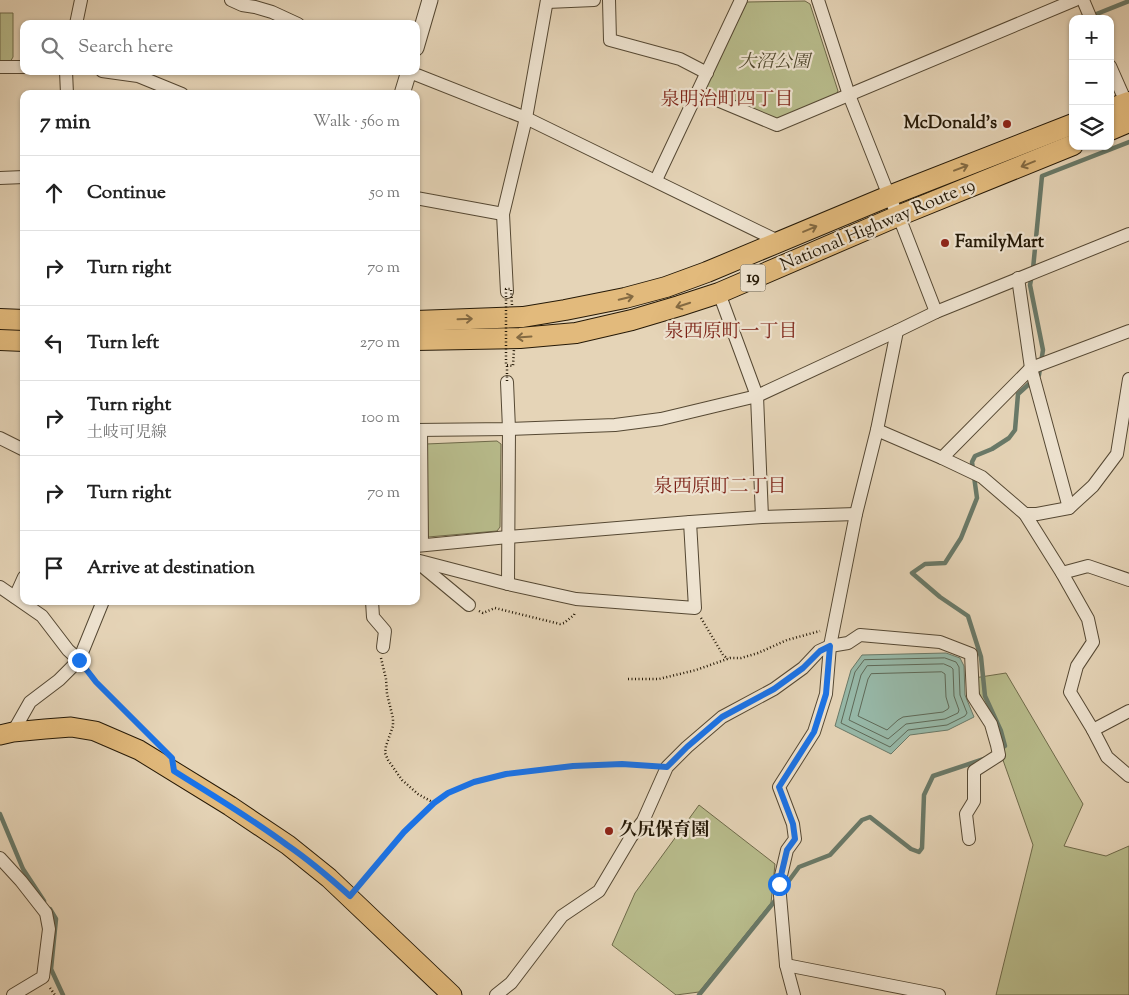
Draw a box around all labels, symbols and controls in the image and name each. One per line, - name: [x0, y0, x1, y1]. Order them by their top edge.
- map controls: [1069, 15, 1114, 150]
- button: +: [1069, 15, 1114, 60]
- search box: [20, 20, 420, 75]
- icon: search: [38, 34, 66, 62]
- text: Search here: [78, 34, 173, 61]
- park label: 大沼公園: [738, 50, 813, 76]
- button: −: [1069, 60, 1114, 105]
- district label: 泉明治町四丁目: [660, 87, 794, 114]
- button: layers: [1069, 105, 1114, 150]
- text: 7 min: [40, 108, 91, 138]
- text: Walk · 560 m: [313, 111, 400, 134]
- place label: McDonald's: [903, 111, 997, 137]
- marker: McDonald's: [1001, 118, 1013, 130]
- one-way arrow: [1020, 160, 1035, 169]
- one-way arrow: [953, 162, 968, 172]
- street label: National Highway Route 19: [776, 173, 980, 279]
- icon: ahead: [40, 179, 68, 207]
- text: Continue: [87, 180, 166, 207]
- text: 50 m: [369, 182, 400, 205]
- one-way arrow: [802, 223, 817, 233]
- place label: FamilyMart: [955, 230, 1045, 256]
- marker: FamilyMart: [939, 237, 951, 249]
- icon: right: [40, 254, 68, 282]
- text: Turn right: [87, 255, 171, 282]
- text: 70 m: [367, 257, 400, 280]
- road number: 19: [740, 264, 766, 292]
- one-way arrow: [617, 293, 633, 302]
- one-way arrow: [676, 301, 691, 310]
- one-way arrow: [457, 315, 473, 324]
- district label: 泉西原町一丁目: [664, 319, 798, 346]
- icon: left: [40, 329, 68, 357]
- text: Turn left: [87, 330, 159, 357]
- text: 270 m: [360, 332, 400, 355]
- one-way arrow: [517, 333, 533, 342]
- text: Turn right: [87, 392, 171, 419]
- icon: right: [40, 404, 68, 432]
- text: 100 m: [361, 407, 400, 430]
- text: 土岐可児線: [87, 422, 167, 445]
- district label: 泉西原町二丁目: [653, 474, 787, 501]
- icon: right: [40, 479, 68, 507]
- text: Turn right: [87, 480, 171, 507]
- text: 70 m: [367, 482, 400, 505]
- icon: arrive: [40, 554, 68, 582]
- text: Arrive at destination: [87, 555, 255, 582]
- route end: [68, 649, 91, 672]
- place label: 久尻保育園: [619, 818, 709, 844]
- marker: 久尻保育園: [603, 825, 615, 837]
- route start: [768, 873, 791, 896]

